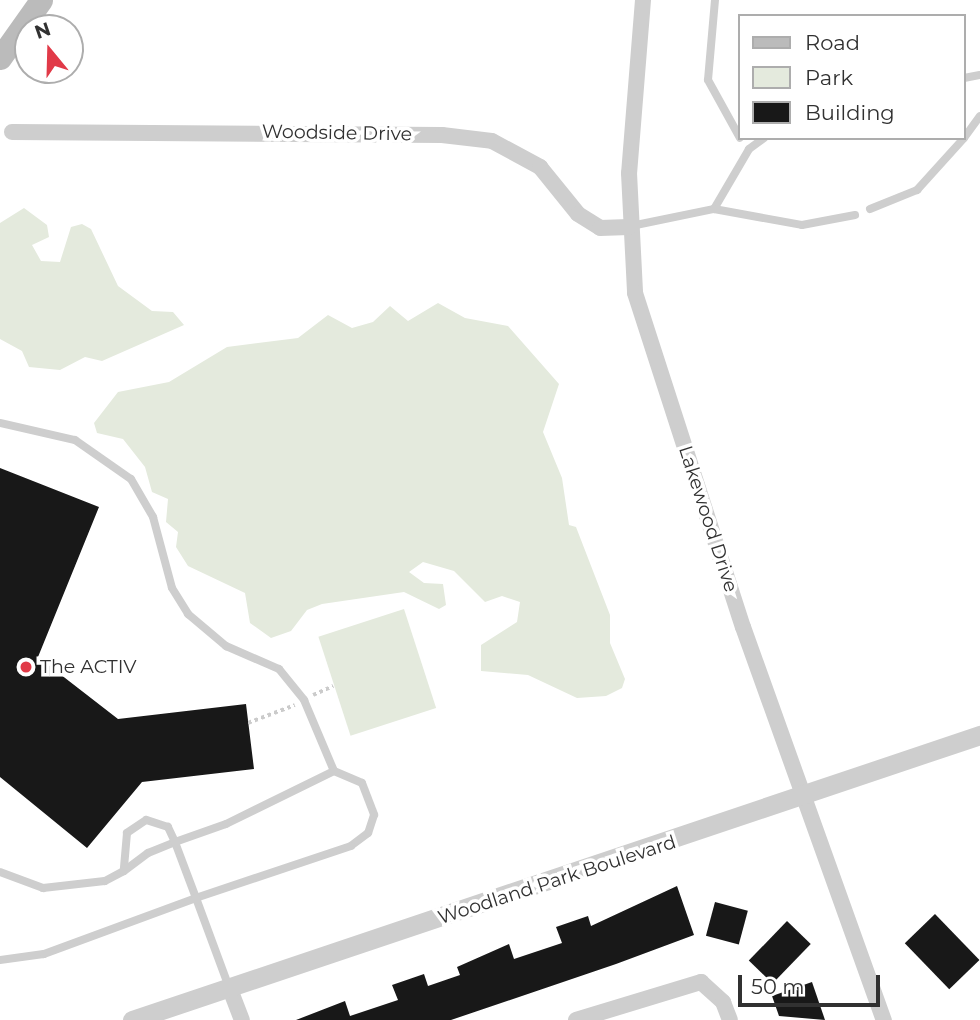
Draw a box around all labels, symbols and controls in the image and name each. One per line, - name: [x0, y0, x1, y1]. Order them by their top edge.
- north arrow: [14, 14, 84, 84]
- legend: [738, 14, 966, 140]
- text: N: [32, 17, 54, 44]
- text: Road: [805, 30, 860, 55]
- text: Park: [805, 65, 853, 90]
- text: Building: [805, 100, 895, 125]
- street label: Woodside Drive: [262, 120, 412, 146]
- street label: Lakewood Drive: [674, 443, 742, 595]
- place label: The ACTIV: [40, 656, 136, 678]
- marker: The ACTIV: [18, 659, 34, 675]
- street label: Woodland Park Boulevard: [435, 831, 679, 929]
- scale bar: [742, 960, 884, 1004]
- text: 50 m: [751, 974, 805, 999]

